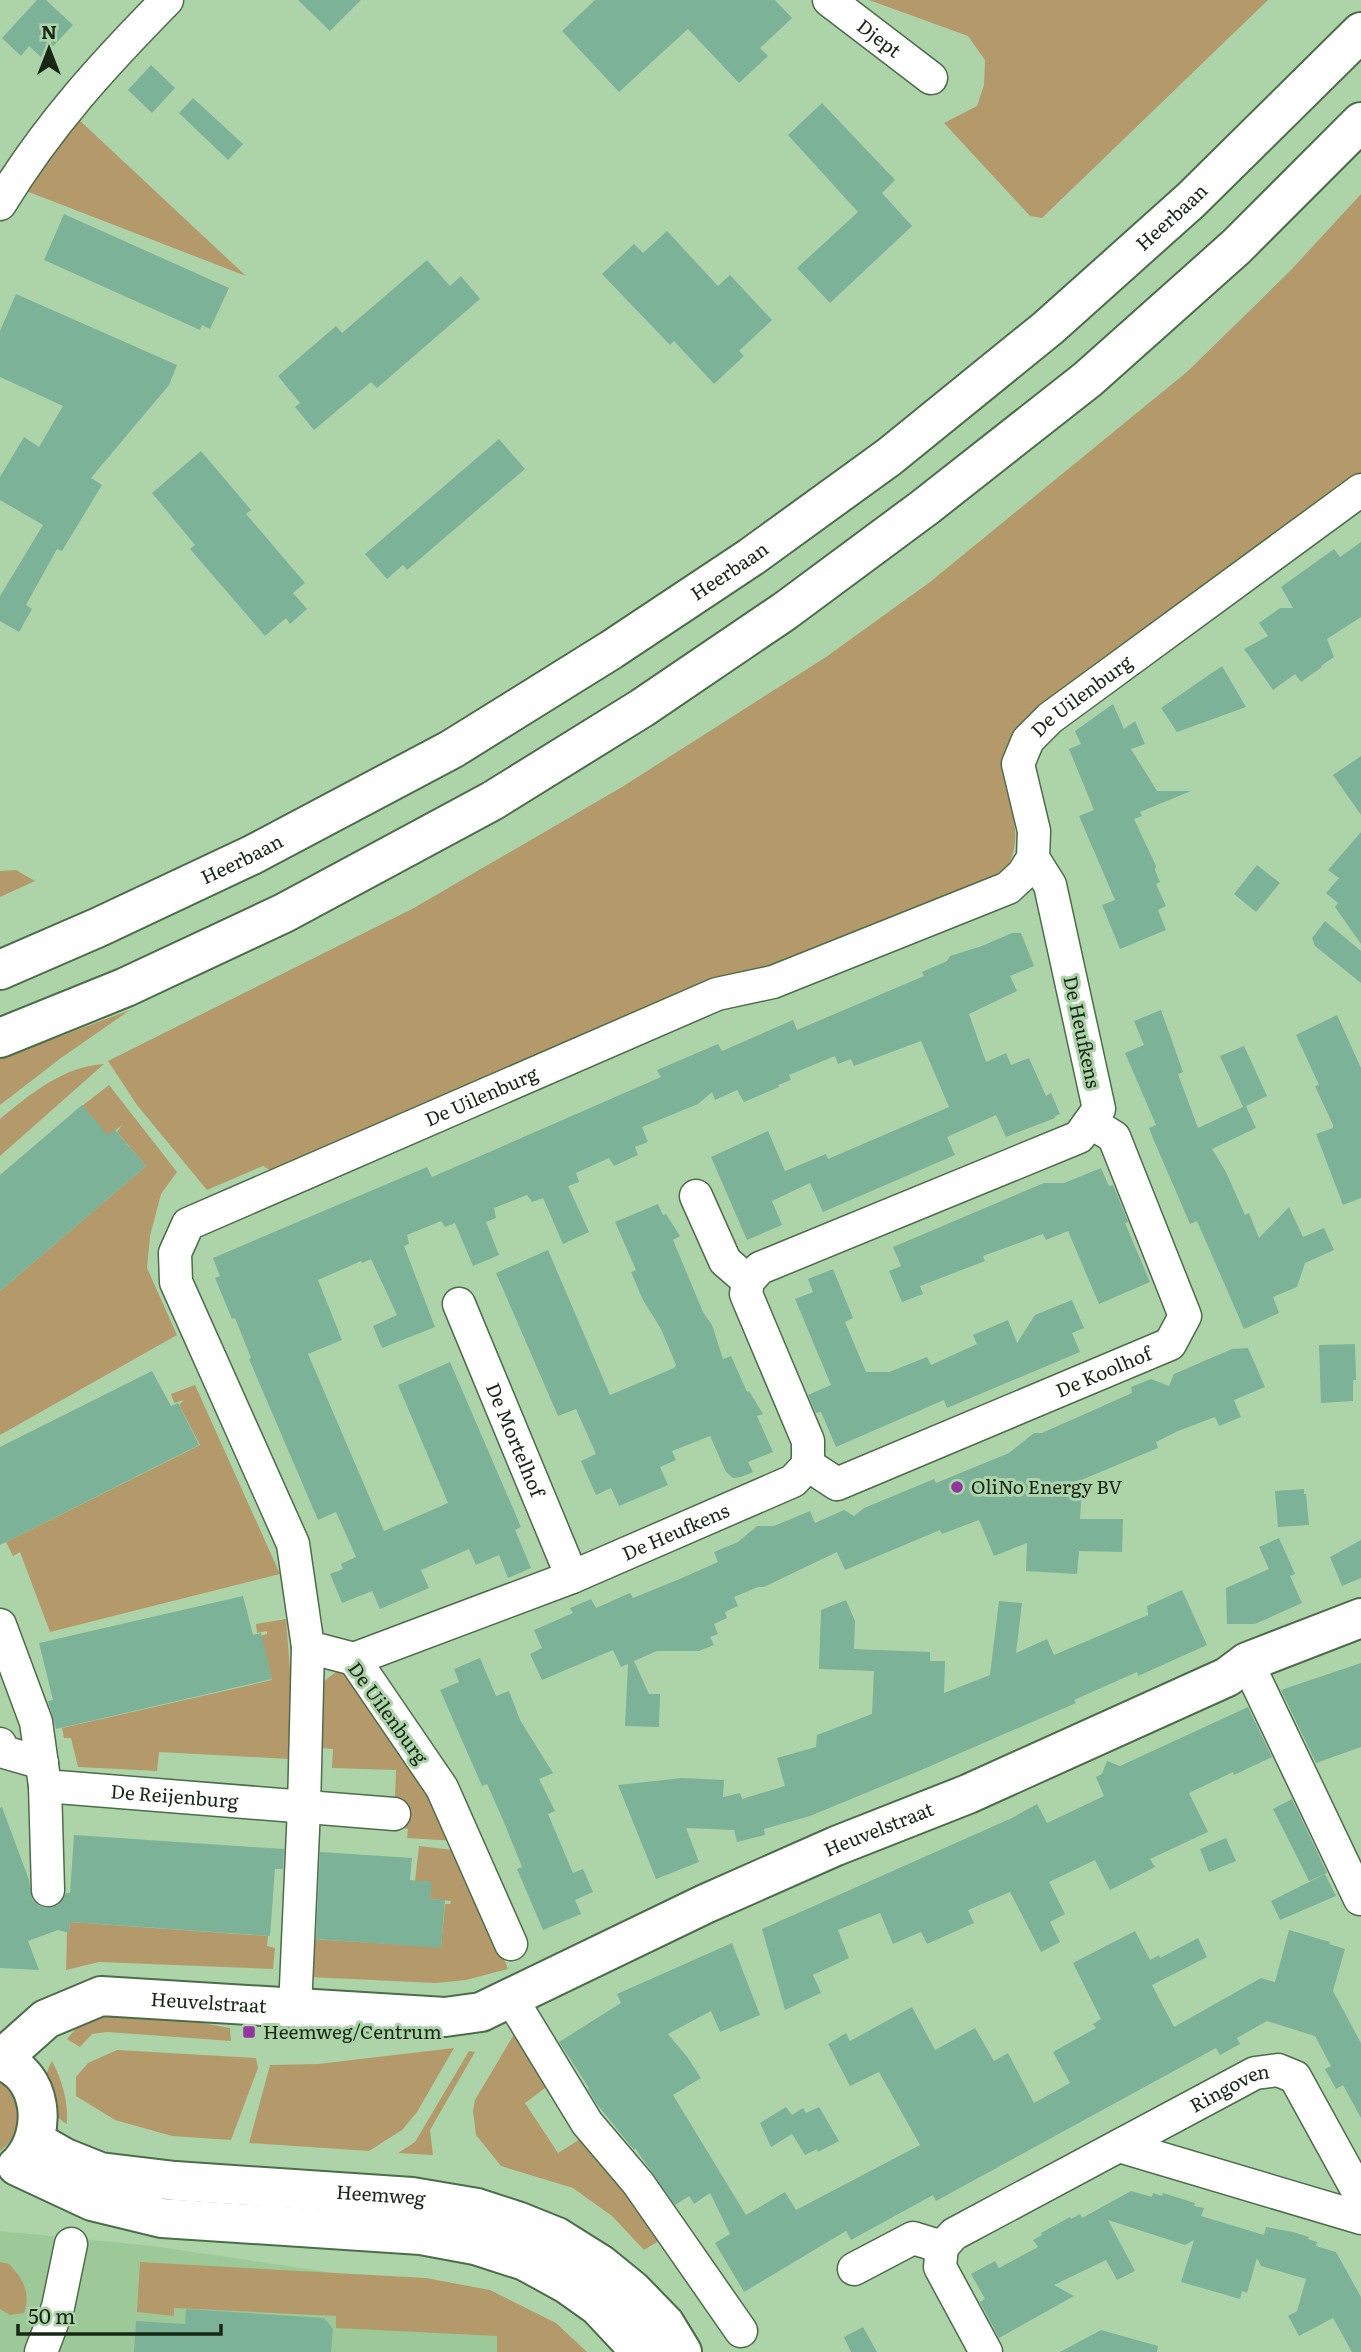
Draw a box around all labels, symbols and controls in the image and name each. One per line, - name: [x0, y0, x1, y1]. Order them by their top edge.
- street label: Djept: [852, 11, 908, 64]
- north arrow: [14, 14, 84, 84]
- text: N: [41, 17, 57, 45]
- street label: Heerbaan: [1129, 176, 1213, 256]
- street label: Heerbaan: [684, 534, 774, 607]
- street label: De Uilenburg: [1024, 647, 1138, 743]
- street label: Heerbaan: [196, 826, 287, 890]
- street label: De Heufkens: [1057, 973, 1109, 1091]
- street label: De Uilenburg: [420, 1058, 542, 1132]
- street label: De Koolhof: [1051, 1338, 1157, 1404]
- street label: De Mortelhof: [480, 1378, 553, 1502]
- place label: OliNo Energy BV: [971, 1472, 1122, 1500]
- marker: OliNo Energy BV: [949, 1479, 965, 1495]
- street label: De Heufkens: [617, 1495, 734, 1567]
- street label: De Uilenburg: [342, 1655, 436, 1770]
- street label: De Reijenburg: [109, 1776, 240, 1815]
- street label: Heuvelstraat: [819, 1794, 938, 1863]
- street label: Heuvelstraat: [150, 1984, 268, 2019]
- place label: Heemweg/Centrum: [263, 2017, 442, 2045]
- marker: Heemweg/Centrum: [241, 2024, 257, 2040]
- street label: Ringoven: [1184, 2056, 1271, 2119]
- street label: Heemweg: [335, 2177, 428, 2212]
- scale bar: [18, 2292, 220, 2336]
- text: 50 m: [28, 2299, 75, 2330]

